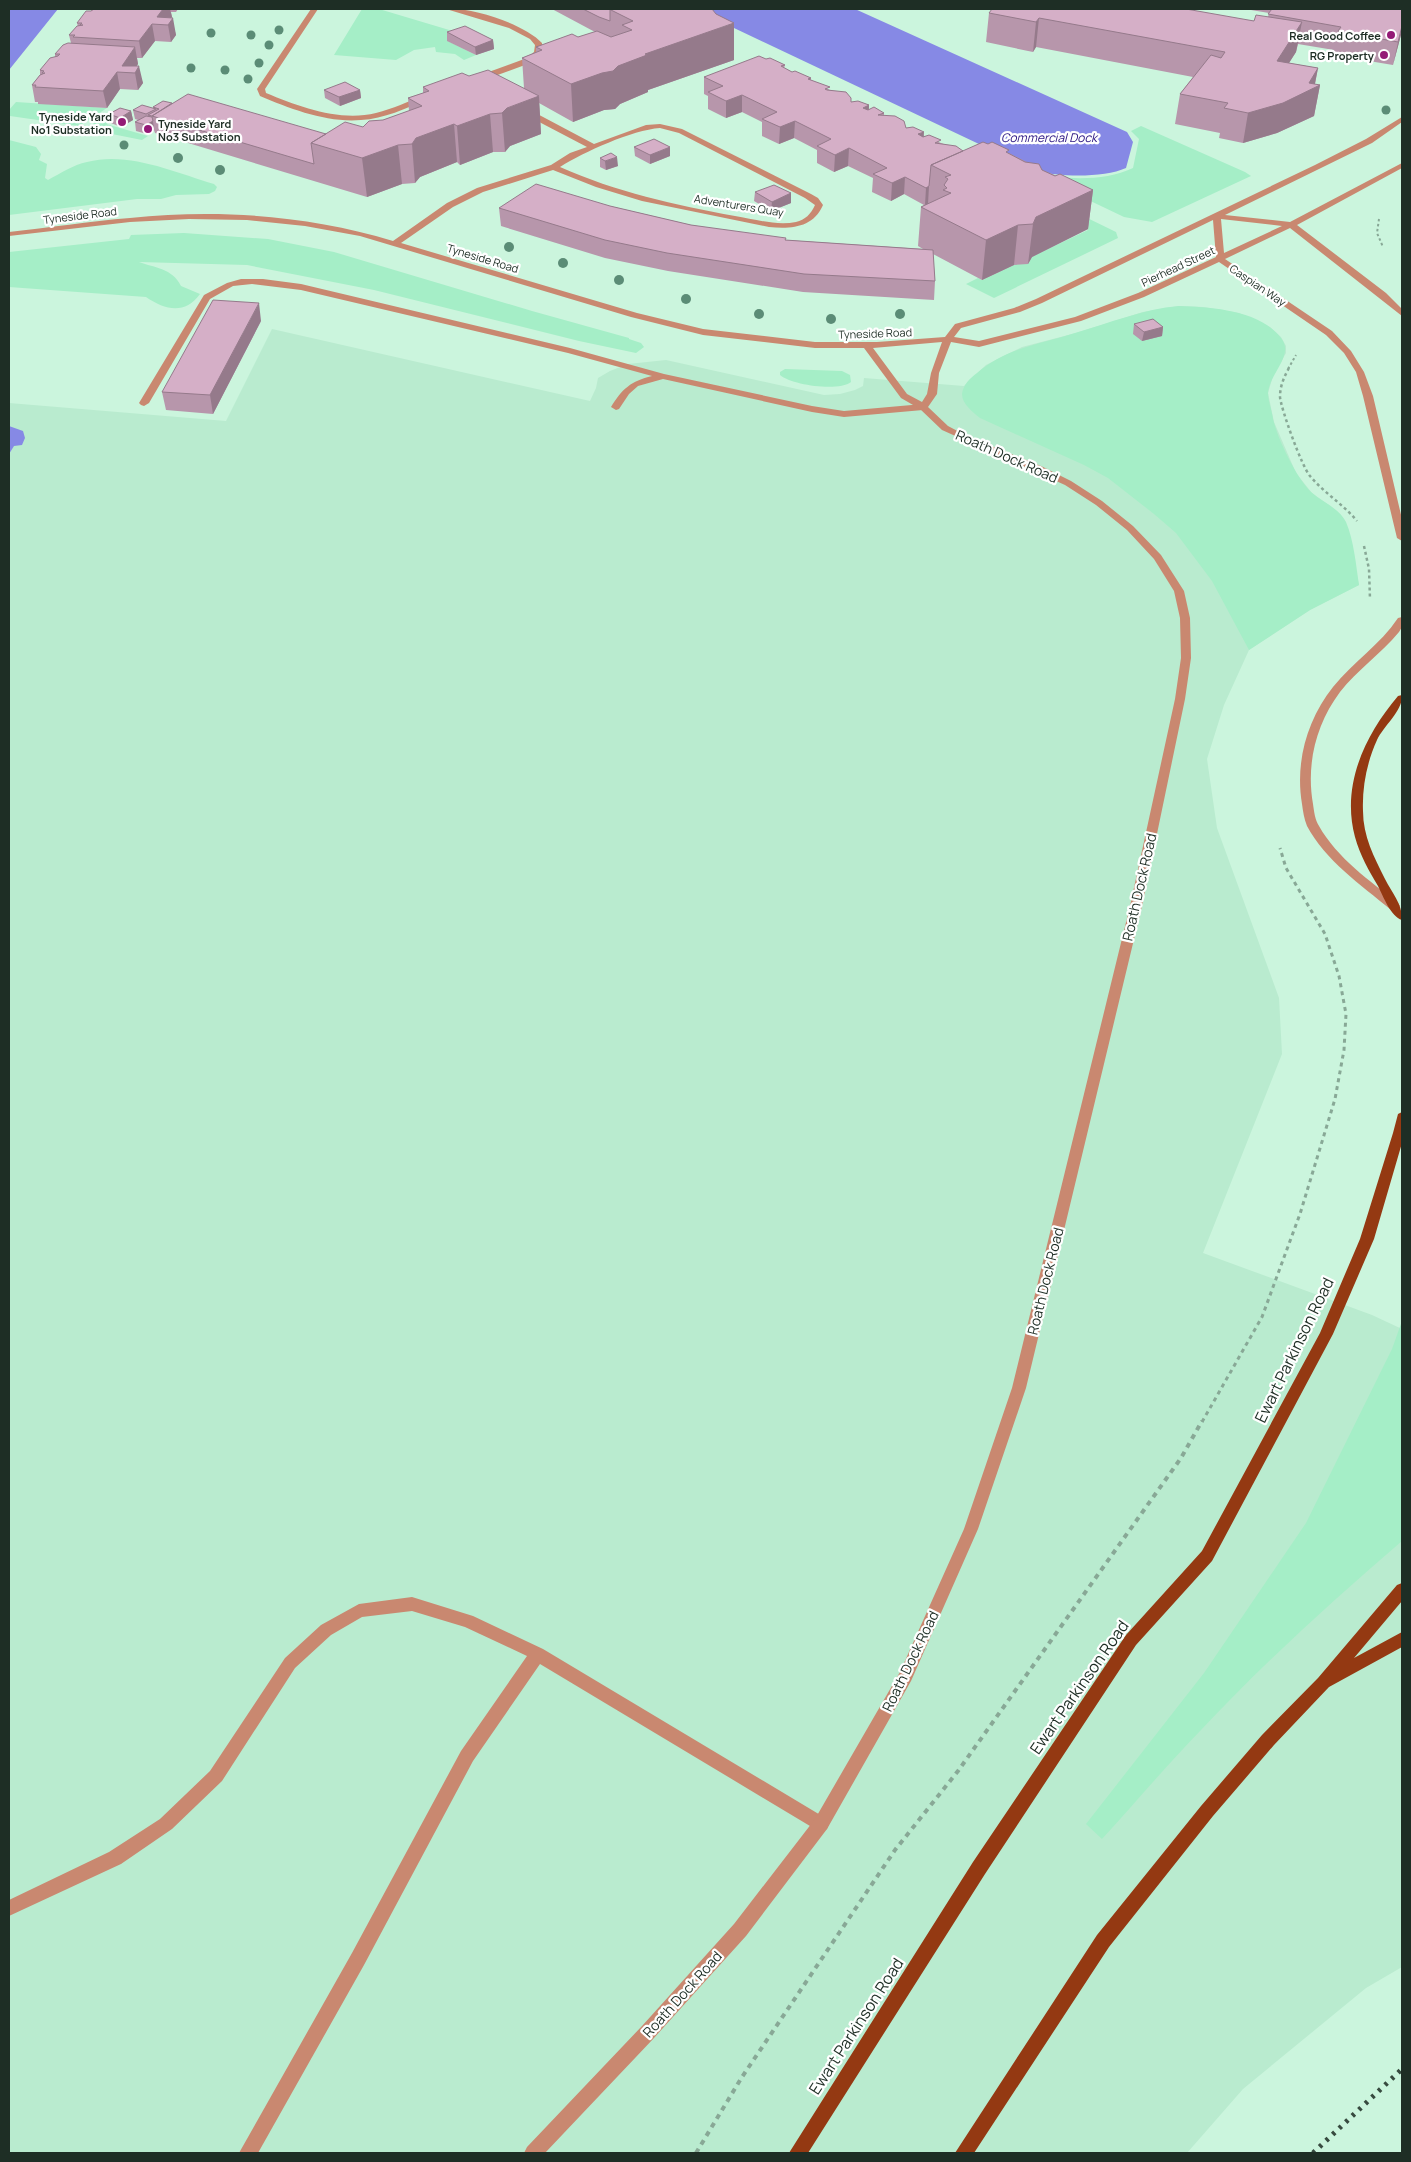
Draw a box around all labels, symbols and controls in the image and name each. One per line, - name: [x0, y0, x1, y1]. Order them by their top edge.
- place label: Real Good Coffee: [1289, 28, 1381, 43]
- marker: Real Good Coffee: [1385, 29, 1397, 41]
- place label: RG Property: [1310, 48, 1375, 63]
- marker: RG Property: [1378, 49, 1390, 61]
- place label: Tyneside Yard No1 Substation: [31, 109, 112, 137]
- marker: Tyneside Yard No1 Substation: [116, 116, 128, 128]
- place label: Tyneside Yard No3 Substation: [158, 116, 241, 144]
- marker: Tyneside Yard No3 Substation: [142, 123, 154, 135]
- water label: Commercial Dock: [1001, 129, 1099, 146]
- street label: Adventurers Quay: [693, 190, 785, 220]
- street label: Tyneside Road: [42, 203, 118, 227]
- street label: Tyneside Road: [445, 240, 521, 276]
- street label: Pierhead Street: [1139, 242, 1217, 290]
- street label: Caspian Way: [1227, 261, 1289, 310]
- street label: Tyneside Road: [838, 324, 912, 342]
- street label: Roath Dock Road: [953, 425, 1061, 487]
- street label: Roath Dock Road: [1117, 831, 1161, 943]
- street label: Roath Dock Road: [1022, 1225, 1068, 1337]
- street label: Ewart Parkinson Road: [1249, 1274, 1339, 1426]
- street label: Roath Dock Road: [877, 1607, 943, 1715]
- street label: Ewart Parkinson Road: [1024, 1616, 1134, 1758]
- street label: Roath Dock Road: [638, 1947, 726, 2041]
- street label: Ewart Parkinson Road: [804, 1953, 908, 2099]

